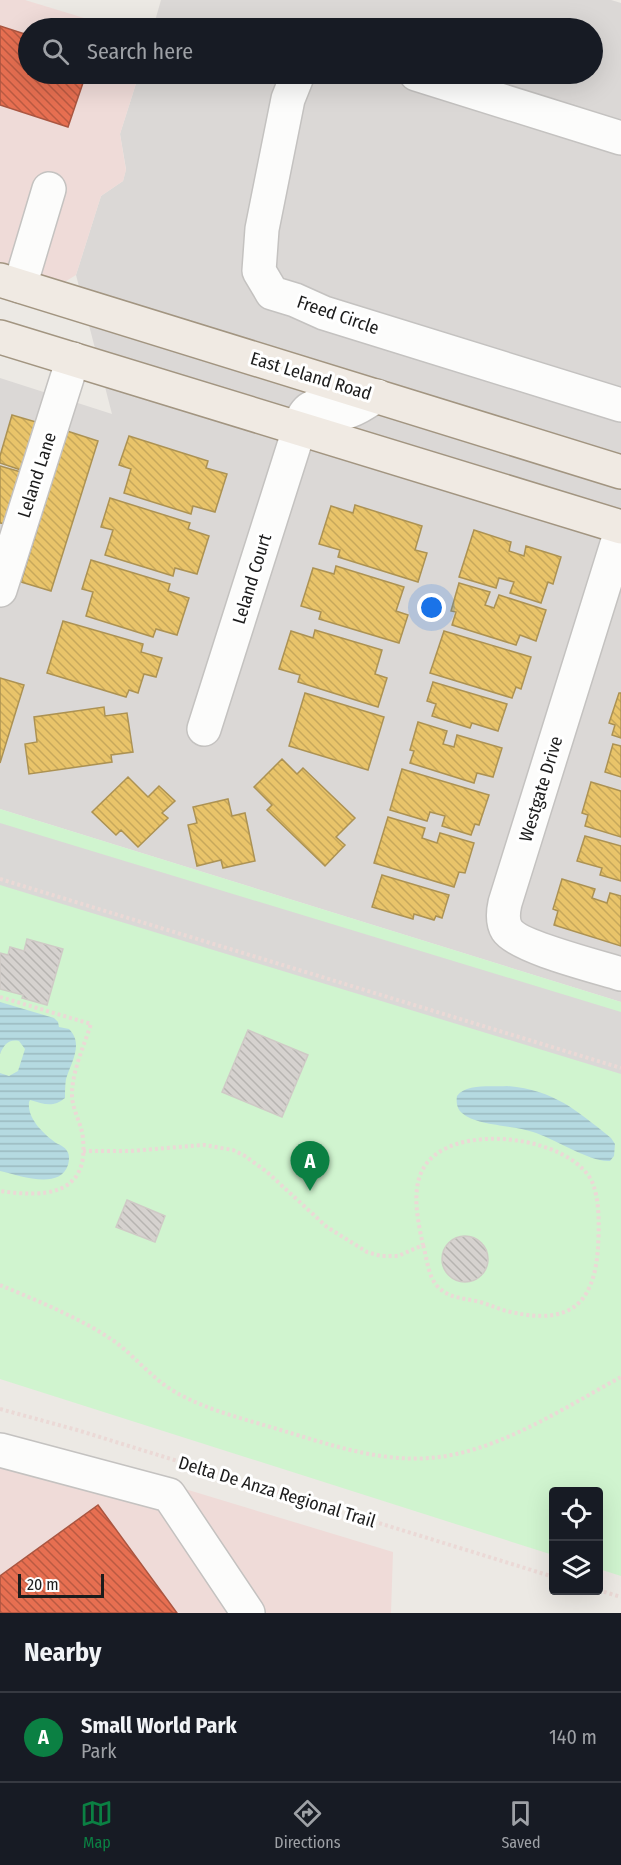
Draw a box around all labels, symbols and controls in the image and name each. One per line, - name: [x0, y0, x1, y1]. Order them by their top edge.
- search box: [18, 18, 603, 84]
- icon: search: [39, 35, 72, 68]
- text: Search here: [87, 38, 193, 65]
- street label: Freed Circle: [294, 291, 382, 339]
- street label: East Leland Road: [248, 347, 374, 405]
- street label: Leland Lane: [13, 429, 61, 520]
- street label: Leland Court: [228, 531, 276, 627]
- your location: [417, 593, 446, 622]
- street label: Westgate Drive: [515, 733, 568, 844]
- pin: A: [290, 1142, 330, 1191]
- street label: Delta De Anza Regional Trail: [176, 1452, 378, 1533]
- map controls: [549, 1487, 603, 1595]
- button: locate: [549, 1487, 603, 1541]
- button: layers: [549, 1541, 603, 1595]
- scale bar: [18, 1571, 104, 1598]
- text: 20 m: [27, 1575, 58, 1594]
- text: Nearby: [24, 1637, 101, 1668]
- text: Small World Park: [81, 1712, 237, 1739]
- text: A: [38, 1725, 49, 1749]
- text: 140 m: [549, 1725, 597, 1749]
- text: Park: [81, 1739, 117, 1763]
- tab: Map: [80, 1797, 113, 1852]
- tab: Directions: [274, 1797, 341, 1852]
- tab: Saved: [501, 1797, 541, 1852]

